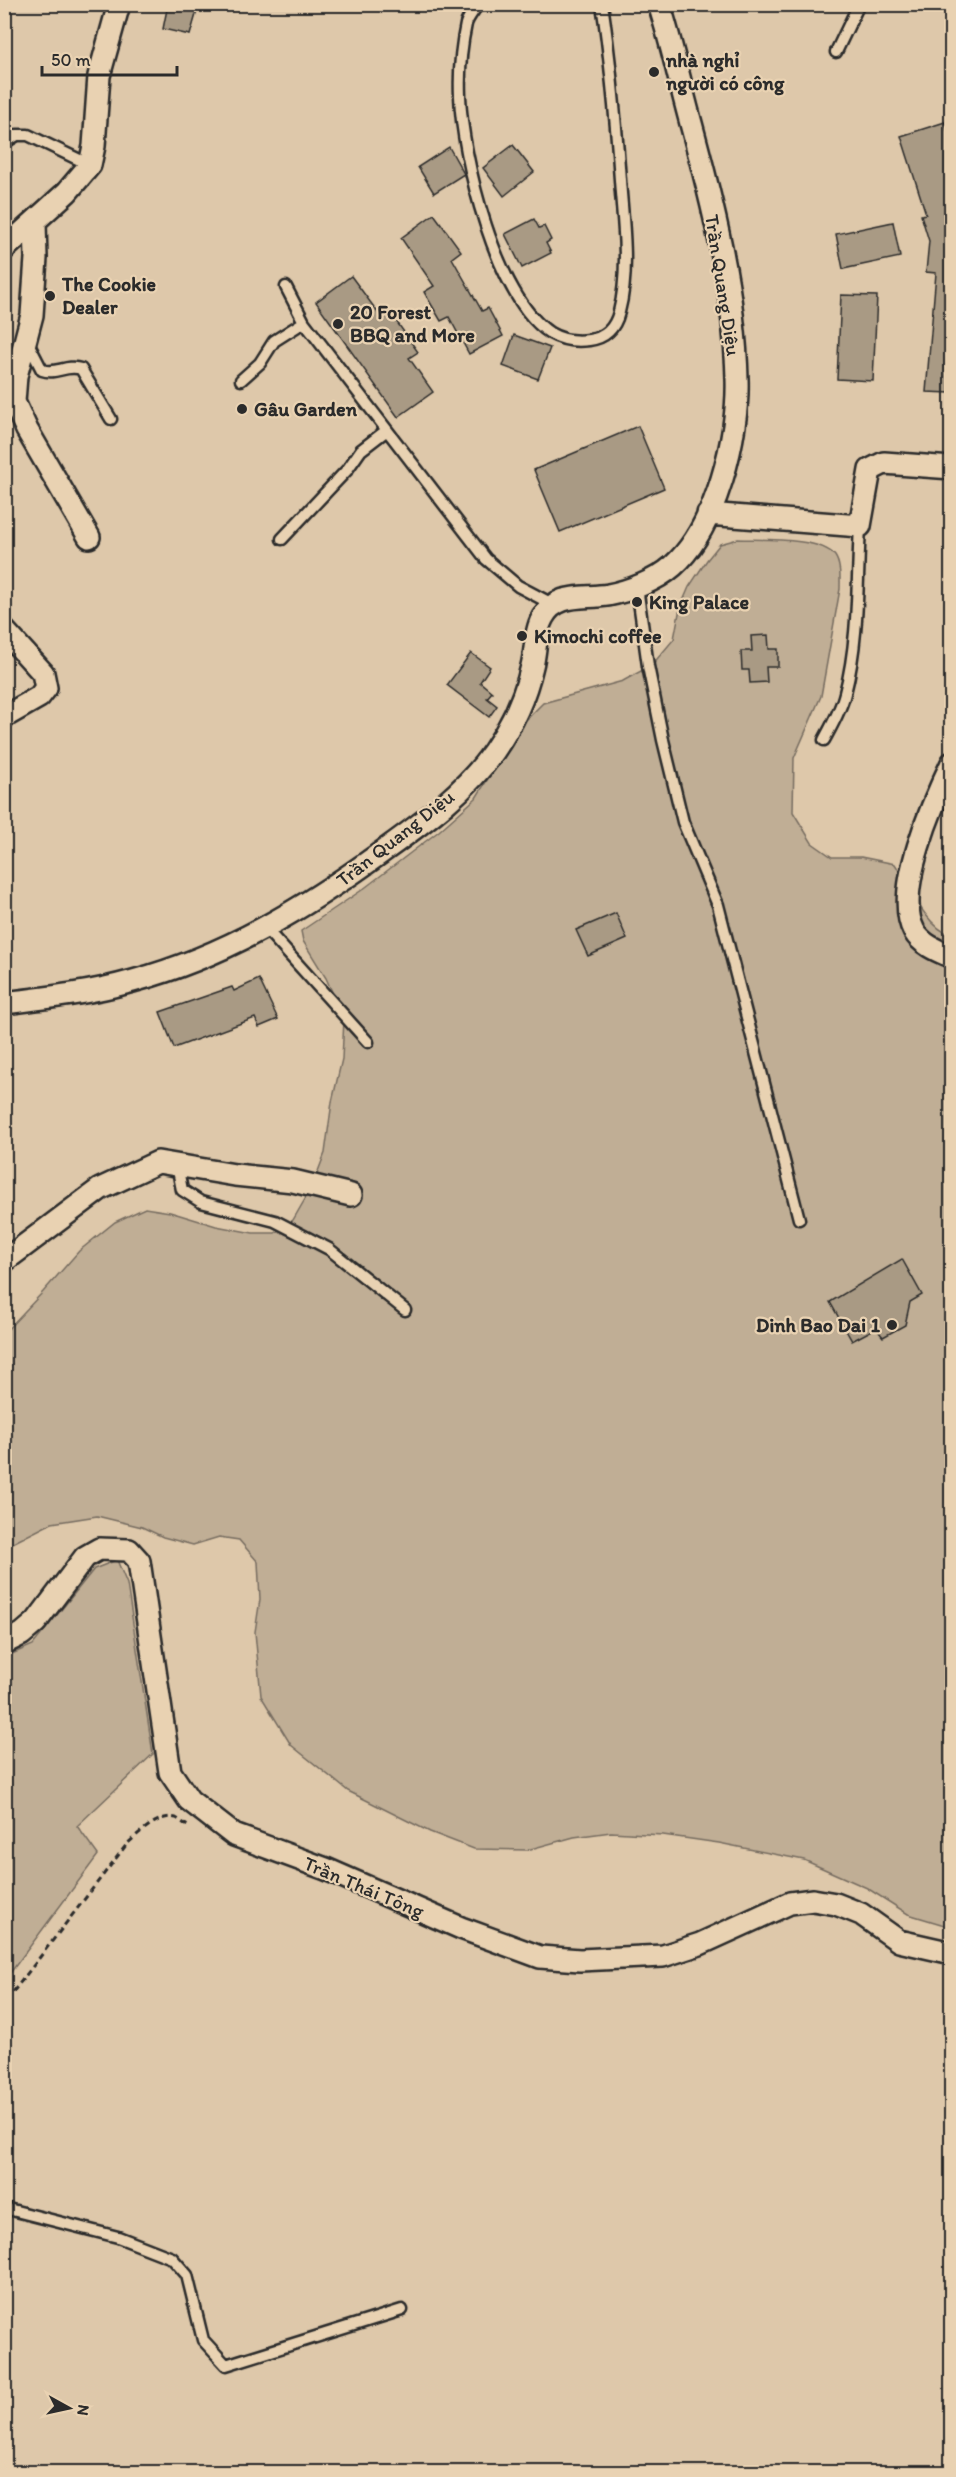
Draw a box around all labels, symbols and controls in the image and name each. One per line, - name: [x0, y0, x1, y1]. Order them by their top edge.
- scale bar: [42, 39, 177, 77]
- place label: nhà nghỉ người có công: [665, 48, 785, 96]
- text: 50 m: [51, 49, 91, 71]
- marker: nhà nghỉ người có công: [647, 65, 661, 79]
- street label: Trần Quang Diệu: [700, 212, 746, 358]
- place label: The Cookie Dealer: [61, 272, 157, 319]
- marker: The Cookie Dealer: [43, 289, 57, 303]
- place label: 20 Forest BBQ and More: [350, 300, 475, 347]
- marker: 20 Forest BBQ and More: [331, 317, 345, 331]
- place label: Gâu Garden: [254, 397, 358, 421]
- marker: Gâu Garden: [235, 402, 249, 416]
- place label: King Palace: [649, 590, 750, 615]
- marker: King Palace: [630, 595, 644, 609]
- place label: Kimochi coffee: [534, 624, 662, 648]
- marker: Kimochi coffee: [515, 629, 529, 643]
- street label: Trần Quang Diệu: [331, 784, 459, 892]
- place label: Dinh Bao Dai 1: [756, 1313, 881, 1337]
- marker: Dinh Bao Dai 1: [885, 1318, 899, 1332]
- street label: Trần Thái Tông: [300, 1851, 429, 1923]
- north arrow: [39, 2378, 99, 2438]
- text: N: [73, 2403, 94, 2417]

